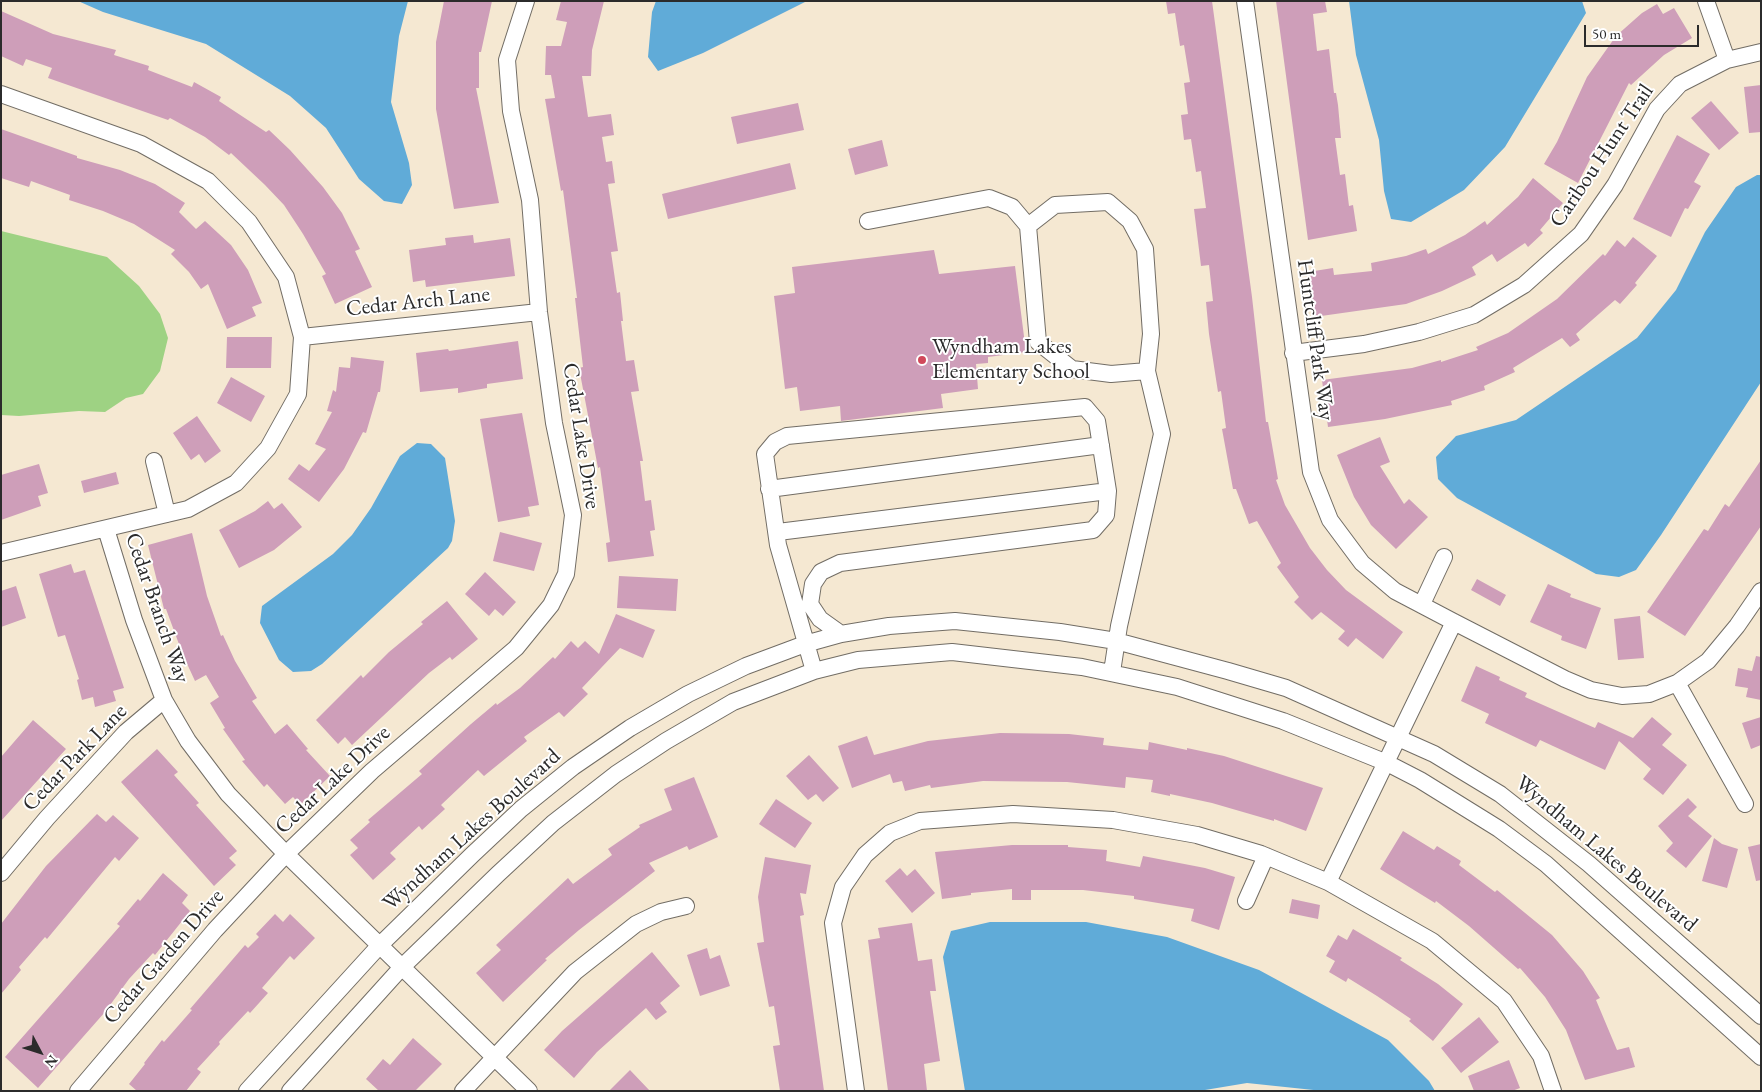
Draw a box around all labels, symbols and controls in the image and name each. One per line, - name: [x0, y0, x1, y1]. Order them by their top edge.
- scale bar: [1587, 15, 1702, 47]
- text: 50 m: [1592, 24, 1621, 43]
- street label: Caribou Hunt Trail: [1544, 79, 1660, 233]
- street label: Huntcliff Park Way: [1291, 258, 1339, 422]
- street label: Cedar Arch Lane: [345, 281, 491, 323]
- place label: Wyndham Lakes Elementary School: [932, 334, 1090, 386]
- marker: Wyndham Lakes Elementary School: [916, 354, 928, 366]
- street label: Cedar Lake Drive: [556, 361, 606, 511]
- street label: Cedar Branch Way: [119, 529, 195, 687]
- street label: Cedar Park Lane: [17, 699, 133, 817]
- street label: Cedar Lake Drive: [270, 720, 396, 840]
- street label: Wyndham Lakes Boulevard: [378, 743, 566, 917]
- street label: Wyndham Lakes Boulevard: [1509, 770, 1703, 938]
- street label: Cedar Garden Drive: [98, 884, 230, 1030]
- north arrow: [15, 1027, 65, 1077]
- text: N: [41, 1052, 62, 1072]

